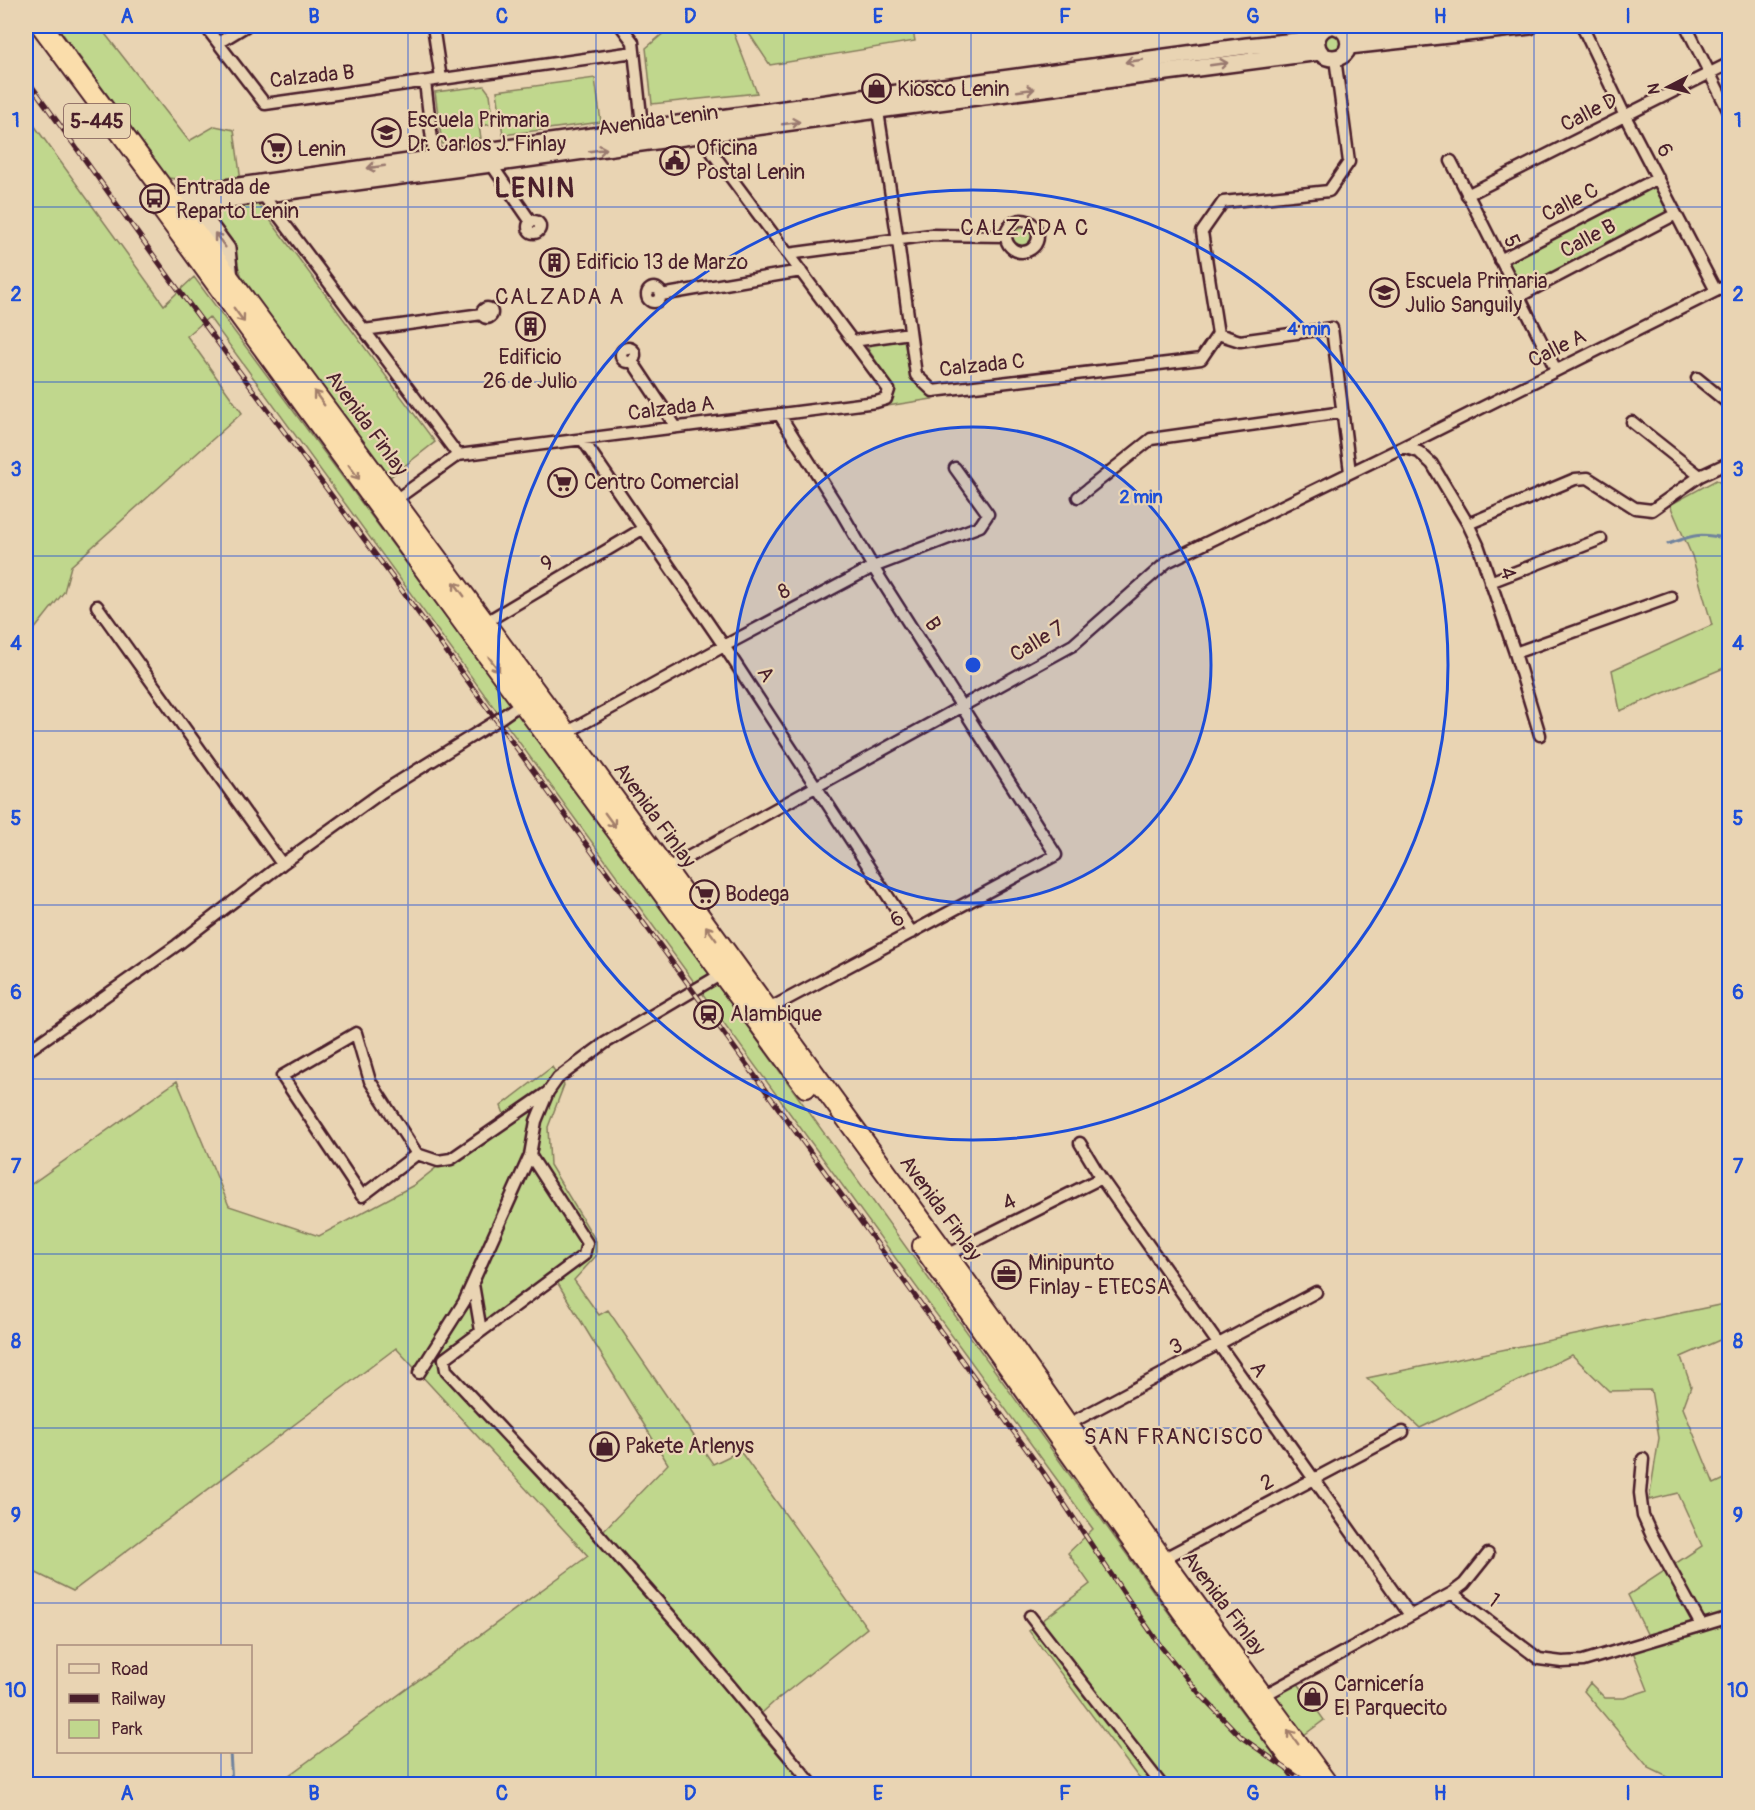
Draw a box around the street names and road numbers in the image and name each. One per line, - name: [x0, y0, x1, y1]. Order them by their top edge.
- street label: Calzada B: [268, 59, 356, 94]
- street label: Calle D: [1556, 87, 1622, 138]
- street label: Avenida Lenin: [596, 99, 720, 142]
- road number: 5-445: [64, 104, 130, 138]
- street label: 6: [1650, 139, 1679, 162]
- street label: Calle C: [1537, 177, 1603, 228]
- street label: Calle B: [1556, 213, 1621, 264]
- street label: 5: [1497, 230, 1526, 252]
- street label: Calle A: [1524, 323, 1591, 374]
- street label: Calzada C: [938, 348, 1026, 383]
- street label: Avenida Finlay: [319, 365, 414, 481]
- street label: Calzada A: [626, 390, 716, 427]
- street label: 9: [536, 549, 559, 578]
- street label: 4: [1493, 563, 1522, 583]
- street label: 8: [773, 577, 795, 606]
- street label: B: [918, 612, 947, 637]
- street label: Calle 7: [1005, 615, 1069, 668]
- street label: A: [751, 661, 781, 687]
- street label: Avenida Finlay: [607, 757, 702, 873]
- street label: 6: [885, 905, 909, 934]
- street label: Avenida Finlay: [893, 1150, 988, 1266]
- street label: 4: [998, 1188, 1021, 1217]
- street label: 3: [1165, 1332, 1188, 1361]
- street label: A: [1244, 1356, 1274, 1383]
- street label: 2: [1256, 1468, 1279, 1497]
- street label: Avenida Finlay: [1176, 1546, 1272, 1661]
- street label: 1: [1482, 1587, 1505, 1614]

